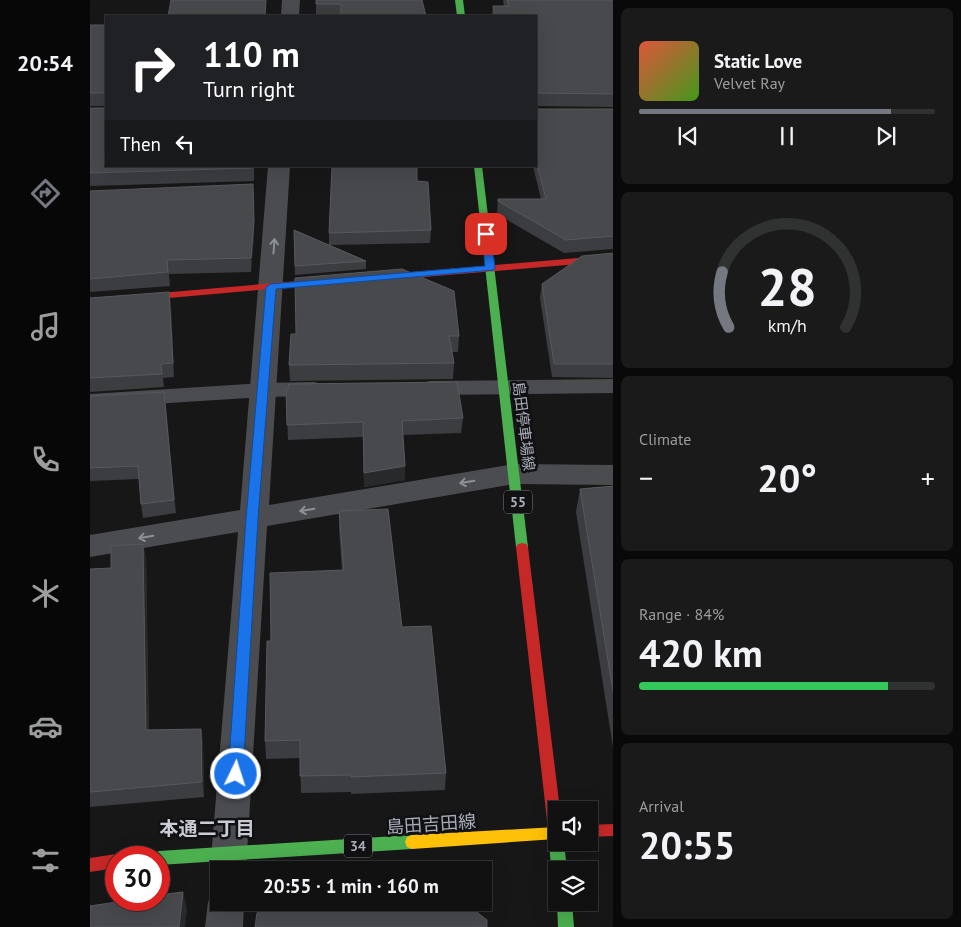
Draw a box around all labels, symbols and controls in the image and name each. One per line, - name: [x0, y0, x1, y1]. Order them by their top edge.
- text: 110 m: [203, 31, 300, 77]
- icon: right: [120, 35, 185, 100]
- text: 20:54: [17, 49, 73, 77]
- text: Static Love: [714, 49, 802, 73]
- text: Velvet Ray: [714, 73, 785, 93]
- text: Turn right: [203, 75, 295, 103]
- icon: previous: [674, 122, 702, 150]
- icon: pause: [773, 122, 801, 150]
- icon: next: [872, 122, 900, 150]
- icon: left: [171, 130, 199, 158]
- text: Then: [120, 132, 161, 156]
- icon: directions: [28, 176, 63, 211]
- pin: [465, 213, 507, 255]
- icon: arrive: [472, 220, 500, 248]
- one-way arrow: [269, 238, 278, 254]
- text: 28: [758, 253, 816, 320]
- icon: music: [28, 309, 63, 344]
- text: km/h: [767, 314, 807, 337]
- street label: 島田停車場線: [509, 380, 539, 472]
- text: Climate: [639, 429, 691, 449]
- icon: phone: [28, 442, 63, 477]
- text: 20°: [757, 453, 817, 502]
- text: −: [639, 459, 653, 496]
- text: +: [921, 459, 935, 496]
- one-way arrow: [459, 478, 475, 488]
- road number: 55: [504, 491, 532, 514]
- one-way arrow: [299, 505, 315, 515]
- one-way arrow: [139, 532, 155, 542]
- icon: climate: [28, 576, 63, 611]
- text: Range · 84%: [639, 604, 724, 624]
- text: 420 km: [639, 628, 763, 677]
- icon: car: [28, 709, 63, 744]
- position arrow: [209, 747, 261, 799]
- text: Arrival: [639, 796, 684, 816]
- map controls: [548, 801, 598, 911]
- button: sound: [548, 801, 598, 851]
- street label: 島田吉田線: [385, 809, 477, 839]
- district label: 本通二丁目: [159, 816, 255, 840]
- text: 20:55: [639, 820, 735, 869]
- road number: 34: [344, 834, 372, 858]
- icon: filters: [28, 843, 63, 878]
- speed limit sign: 30: [105, 846, 170, 911]
- button: layers: [548, 861, 598, 911]
- text: 20:55 · 1 min · 160 m: [263, 874, 439, 898]

